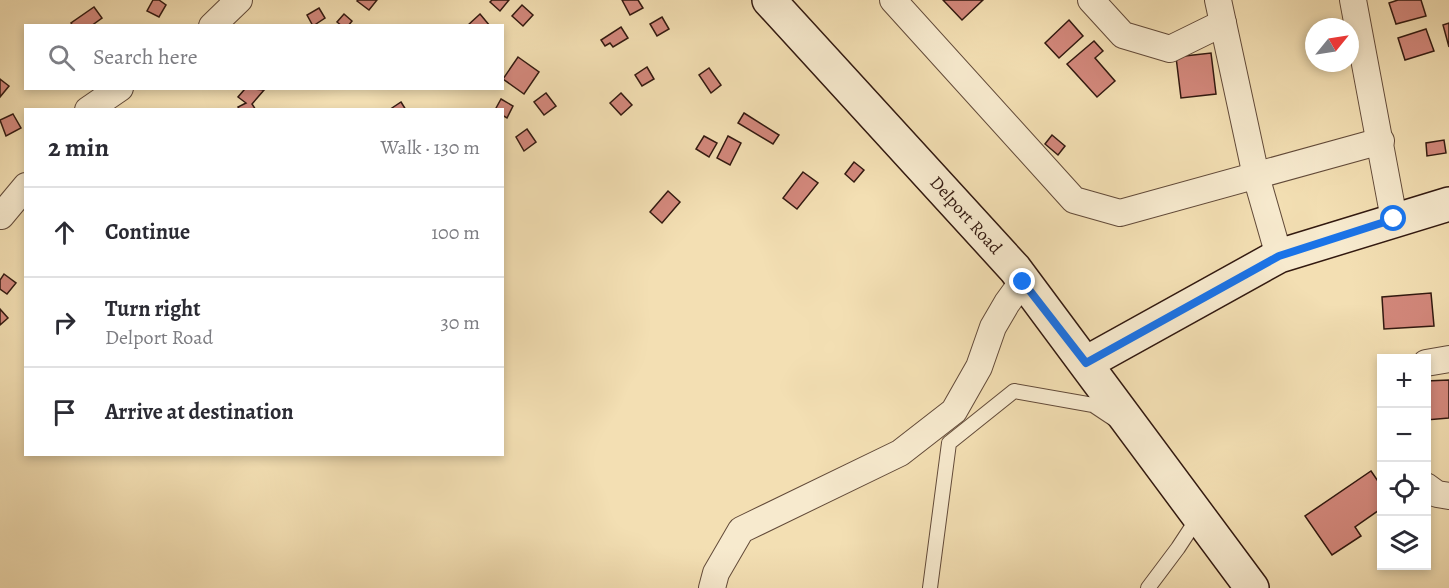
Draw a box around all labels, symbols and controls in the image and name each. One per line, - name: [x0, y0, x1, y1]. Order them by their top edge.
- north arrow: [1305, 18, 1359, 72]
- search box: [24, 24, 504, 90]
- icon: search: [45, 41, 78, 74]
- text: Search here: [93, 42, 198, 72]
- text: 2 min: [48, 130, 109, 165]
- text: Walk · 130 m: [381, 134, 480, 161]
- street label: Delport Road: [924, 171, 1008, 259]
- route start: [1380, 205, 1406, 231]
- icon: ahead: [48, 216, 81, 249]
- text: Continue: [105, 217, 190, 247]
- text: 100 m: [431, 219, 480, 246]
- route end: [1009, 268, 1035, 294]
- text: Turn right: [105, 294, 201, 324]
- icon: right: [48, 306, 81, 339]
- text: 30 m: [440, 309, 480, 336]
- text: Delport Road: [105, 324, 213, 351]
- map controls: [1377, 354, 1431, 570]
- button: +: [1377, 354, 1431, 408]
- icon: arrive: [48, 396, 81, 429]
- text: Arrive at destination: [105, 397, 294, 427]
- button: −: [1377, 408, 1431, 462]
- button: locate: [1377, 462, 1431, 516]
- button: layers: [1377, 516, 1431, 570]

